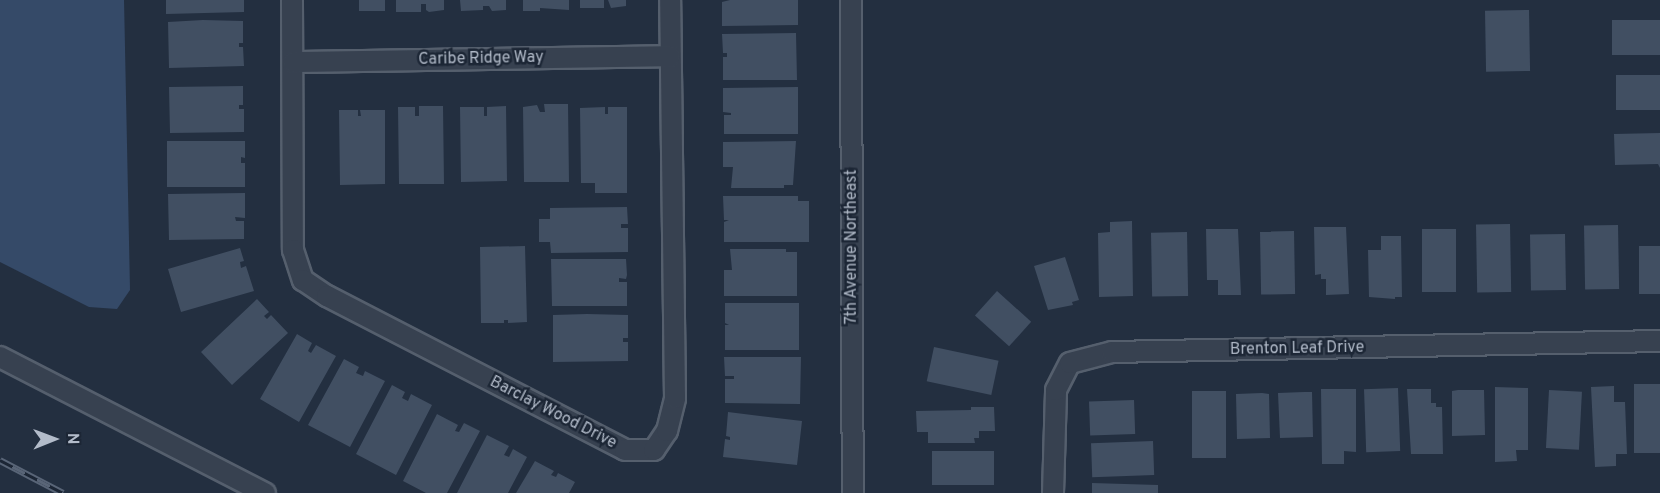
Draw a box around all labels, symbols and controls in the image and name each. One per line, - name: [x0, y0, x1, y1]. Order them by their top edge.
- street label: Caribe Ridge Way: [418, 48, 544, 70]
- street label: 7th Avenue Northeast: [842, 169, 862, 325]
- street label: Brenton Leaf Drive: [1230, 338, 1364, 360]
- street label: Barclay Wood Drive: [486, 373, 620, 453]
- north arrow: [24, 409, 84, 469]
- text: N: [62, 433, 82, 445]

